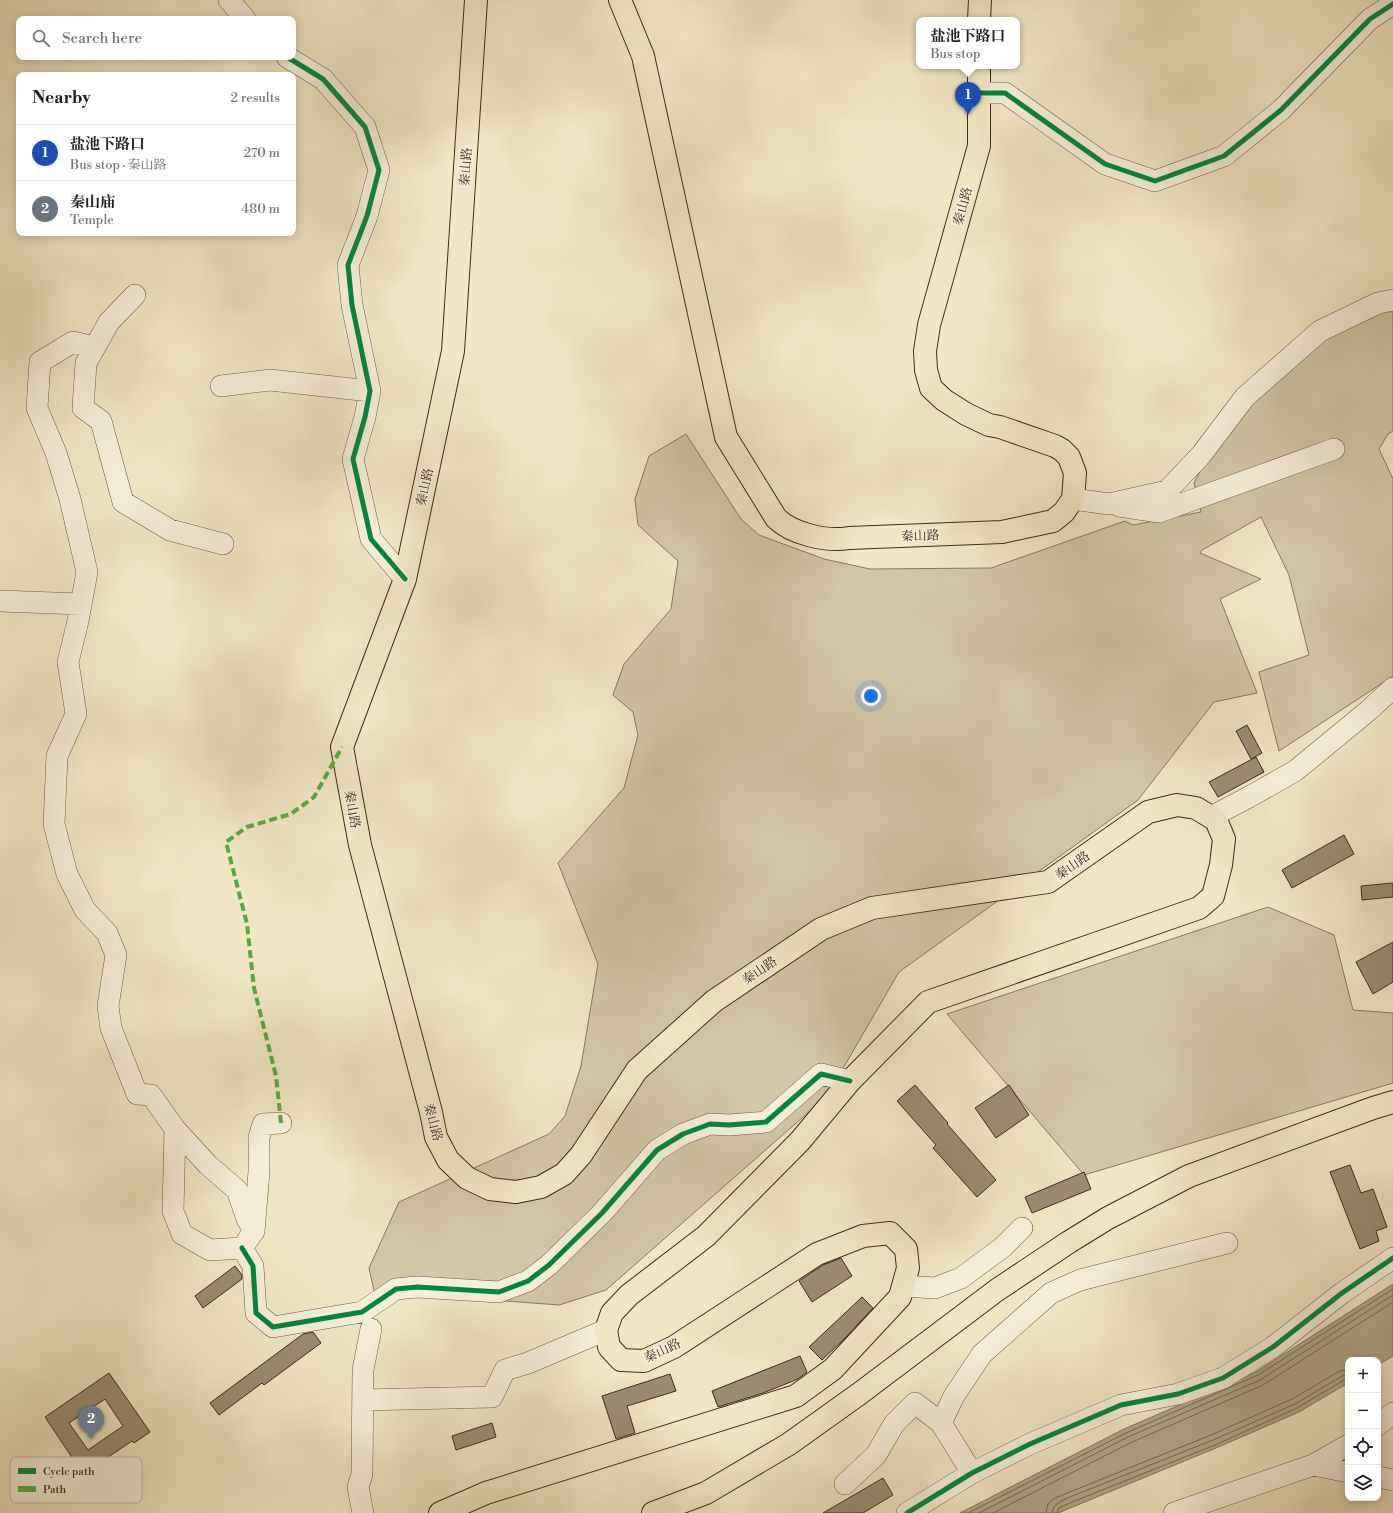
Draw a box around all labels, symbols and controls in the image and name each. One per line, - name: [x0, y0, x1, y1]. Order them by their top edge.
- search box: [16, 16, 296, 60]
- popup: [916, 17, 1020, 69]
- icon: search: [30, 27, 52, 49]
- text: 盐池下路口: [930, 27, 1006, 46]
- text: Search here: [62, 29, 142, 48]
- text: Bus stop: [930, 46, 980, 62]
- pin: 1: [955, 82, 981, 115]
- text: Nearby: [32, 87, 91, 109]
- text: 2 results: [231, 90, 280, 106]
- text: 盐池下路口: [70, 135, 145, 154]
- text: 1: [42, 145, 48, 161]
- text: 270 m: [244, 145, 280, 161]
- street label: 秦山路: [457, 147, 475, 187]
- text: Bus stop · 秦山路: [70, 157, 167, 173]
- street label: 秦山路: [950, 185, 976, 227]
- text: 秦山庙: [70, 193, 115, 212]
- text: 2: [41, 201, 49, 217]
- text: 480 m: [242, 201, 280, 217]
- text: Temple: [70, 212, 114, 228]
- street label: 秦山路: [413, 466, 437, 508]
- street label: 秦山路: [900, 527, 940, 545]
- your location: [861, 686, 881, 706]
- street label: 秦山路: [341, 789, 363, 830]
- street label: 秦山路: [1052, 848, 1093, 884]
- street label: 秦山路: [739, 953, 780, 988]
- street label: 秦山路: [420, 1101, 446, 1143]
- street label: 秦山路: [641, 1335, 683, 1366]
- map controls: [1345, 1357, 1381, 1501]
- button: +: [1345, 1357, 1381, 1393]
- button: −: [1345, 1393, 1381, 1429]
- pin: 2: [78, 1406, 104, 1439]
- button: locate: [1345, 1429, 1381, 1465]
- legend: [10, 1457, 142, 1503]
- text: Cycle path: [43, 1465, 95, 1479]
- button: layers: [1345, 1465, 1381, 1501]
- text: Path: [43, 1483, 67, 1497]

